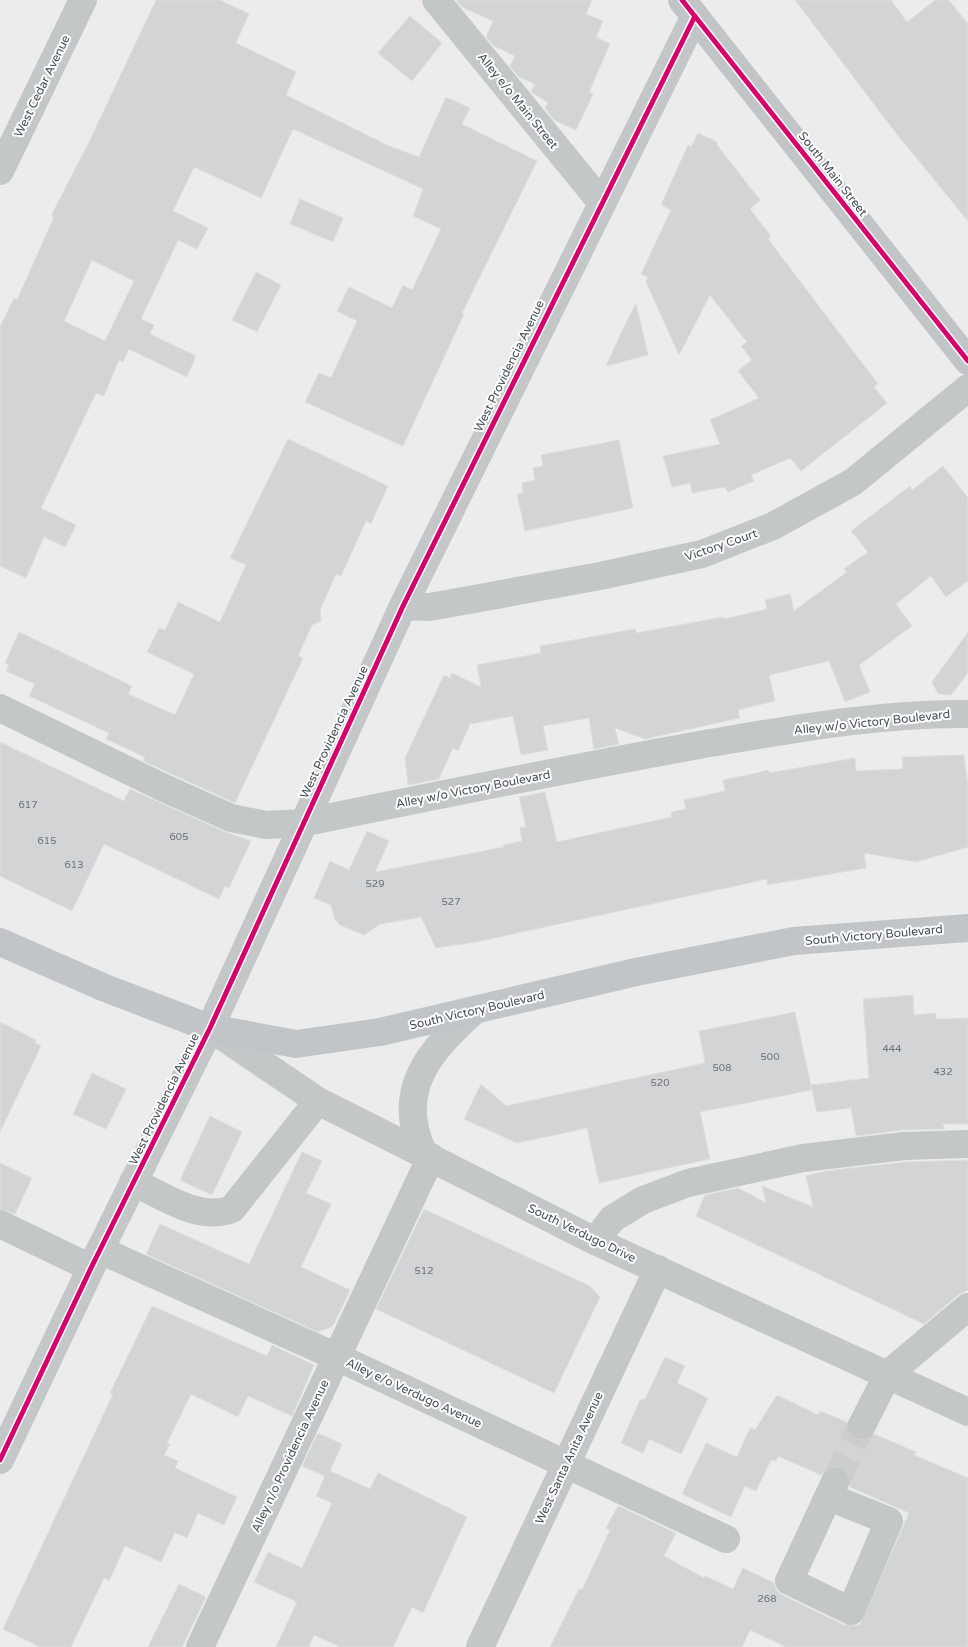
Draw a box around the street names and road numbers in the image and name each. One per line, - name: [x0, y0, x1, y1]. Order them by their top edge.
- street label: West Cedar Avenue: [11, 33, 73, 139]
- street label: Alley e/o Main Street: [475, 50, 561, 152]
- street label: South Main Street: [796, 129, 870, 219]
- street label: West Providencia Avenue: [471, 298, 547, 434]
- street label: Victory Court: [683, 526, 759, 564]
- street label: West Providencia Avenue: [297, 663, 371, 800]
- street label: Alley w/o Victory Boulevard: [793, 707, 951, 737]
- street label: Alley w/o Victory Boulevard: [395, 767, 551, 811]
- street label: South Victory Boulevard: [805, 922, 943, 948]
- street label: South Victory Boulevard: [408, 988, 546, 1032]
- street label: West Providencia Avenue: [126, 1031, 202, 1167]
- street label: South Verdugo Drive: [526, 1201, 638, 1265]
- street label: Alley e/o Verdugo Avenue: [344, 1355, 484, 1431]
- street label: Alley n/o Providencia Avenue: [248, 1377, 332, 1535]
- street label: West Santa Anita Avenue: [532, 1390, 606, 1526]

